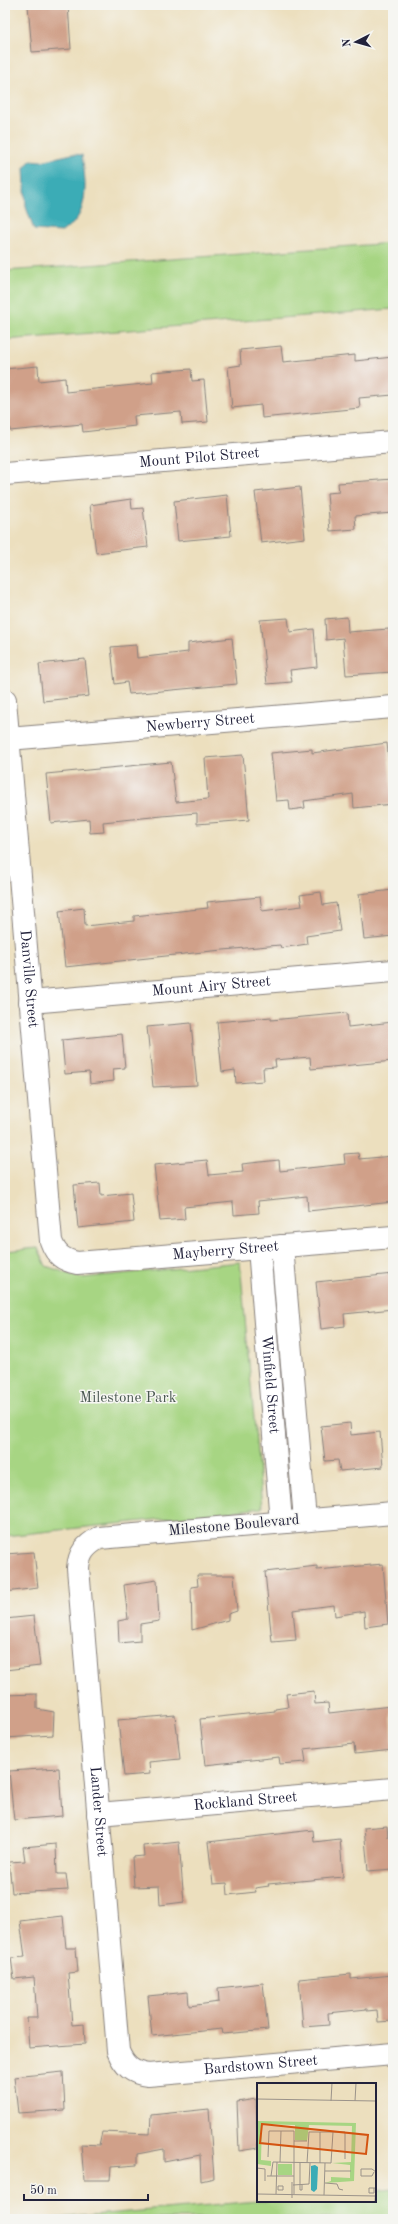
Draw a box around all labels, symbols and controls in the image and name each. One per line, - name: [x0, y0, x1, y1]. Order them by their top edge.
- north arrow: [336, 22, 376, 62]
- text: N: [342, 38, 353, 48]
- street label: Mount Pilot Street: [139, 446, 260, 470]
- street label: Newberry Street: [145, 711, 255, 735]
- street label: Danville Street: [17, 929, 40, 1029]
- street label: Mount Airy Street: [151, 974, 271, 999]
- street label: Mayberry Street: [172, 1239, 279, 1263]
- street label: Winfield Street: [259, 1335, 281, 1434]
- park label: Milestone Park: [80, 1391, 177, 1406]
- street label: Milestone Boulevard: [168, 1513, 300, 1539]
- street label: Lander Street: [87, 1766, 109, 1857]
- street label: Rockland Street: [193, 1790, 298, 1813]
- street label: Bardstown Street: [203, 2053, 318, 2078]
- inset map: [257, 2083, 376, 2202]
- scale bar: [24, 2176, 148, 2202]
- text: 50 m: [30, 2184, 57, 2197]

